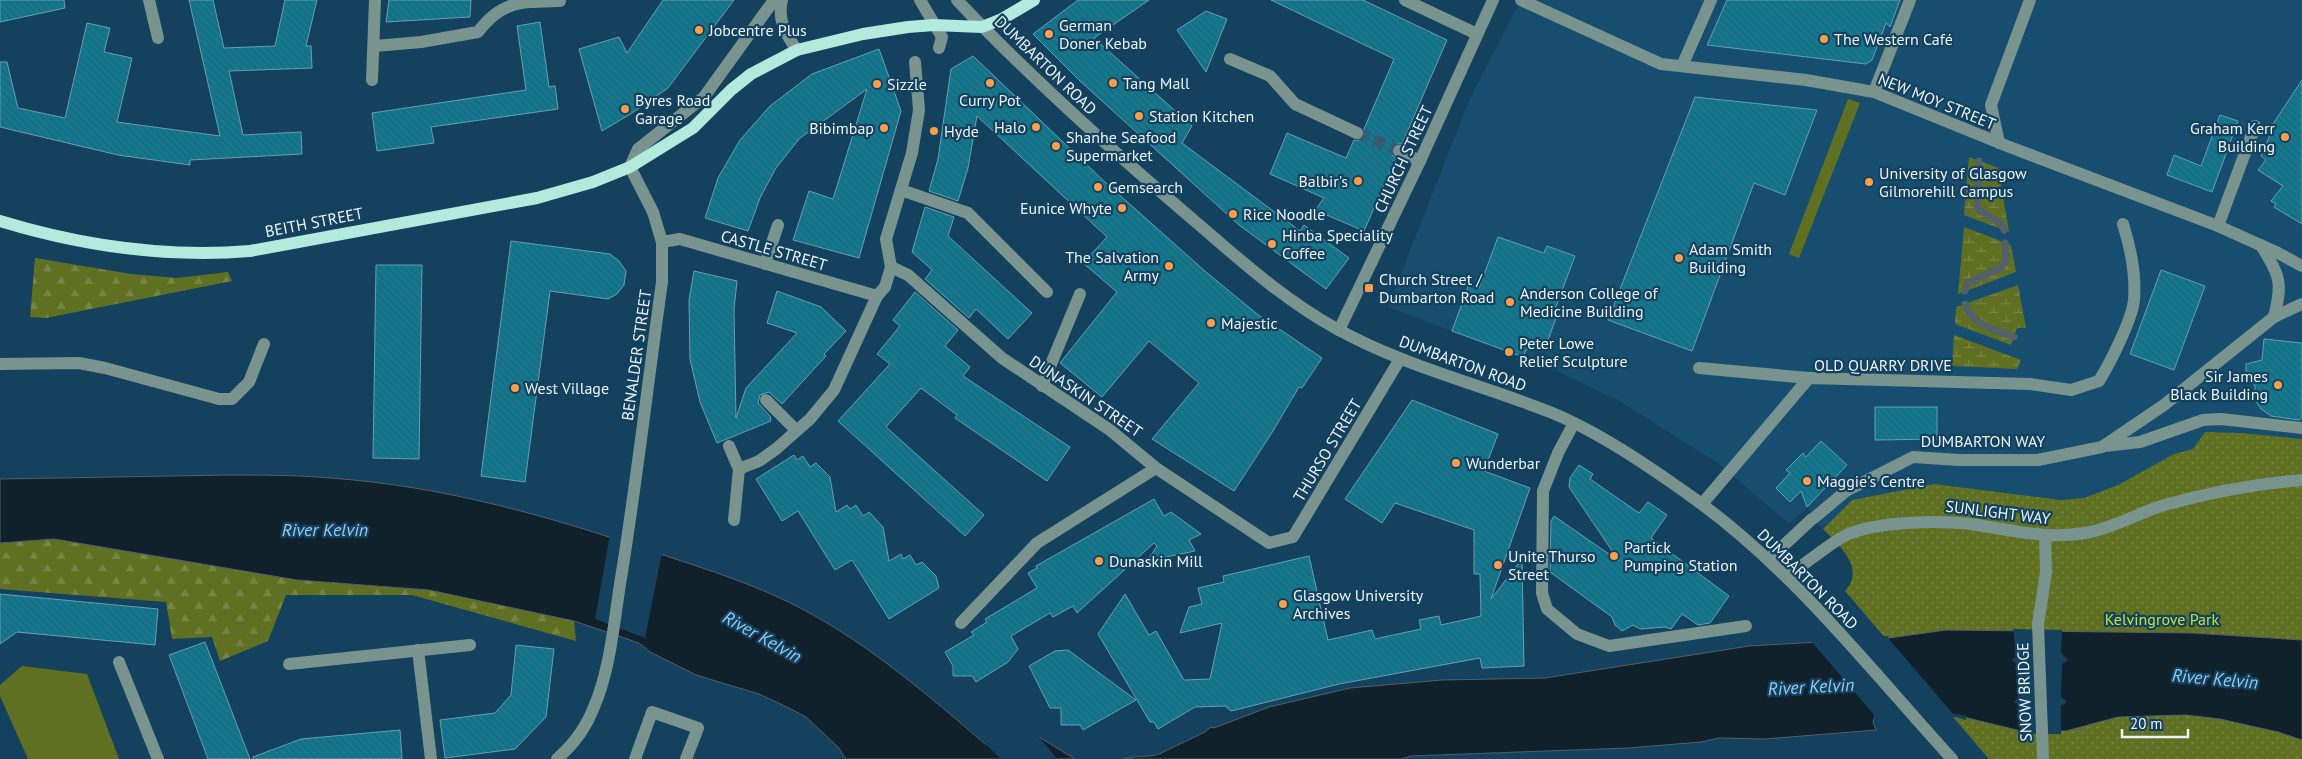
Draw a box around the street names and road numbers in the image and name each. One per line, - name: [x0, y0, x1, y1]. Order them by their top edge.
- street label: DUMBARTON ROAD: [991, 11, 1101, 119]
- street label: NEW MOY STREET: [1875, 68, 1999, 134]
- street label: CHURCH STREET: [1369, 102, 1437, 216]
- street label: BEITH STREET: [263, 203, 365, 241]
- street label: CASTLE STREET: [719, 225, 829, 275]
- street label: BENALDER STREET: [617, 288, 655, 422]
- street label: DUMBARTON ROAD: [1397, 331, 1529, 395]
- street label: DUNASKIN STREET: [1026, 351, 1146, 441]
- street label: OLD QUARRY DRIVE: [1814, 355, 1952, 375]
- street label: THURSO STREET: [1288, 395, 1366, 505]
- street label: DUMBARTON WAY: [1921, 431, 2045, 451]
- street label: SUNLIGHT WAY: [1944, 496, 2052, 528]
- street label: DUMBARTON ROAD: [1754, 525, 1862, 633]
- street label: SNOW BRIDGE: [2012, 642, 2036, 742]

